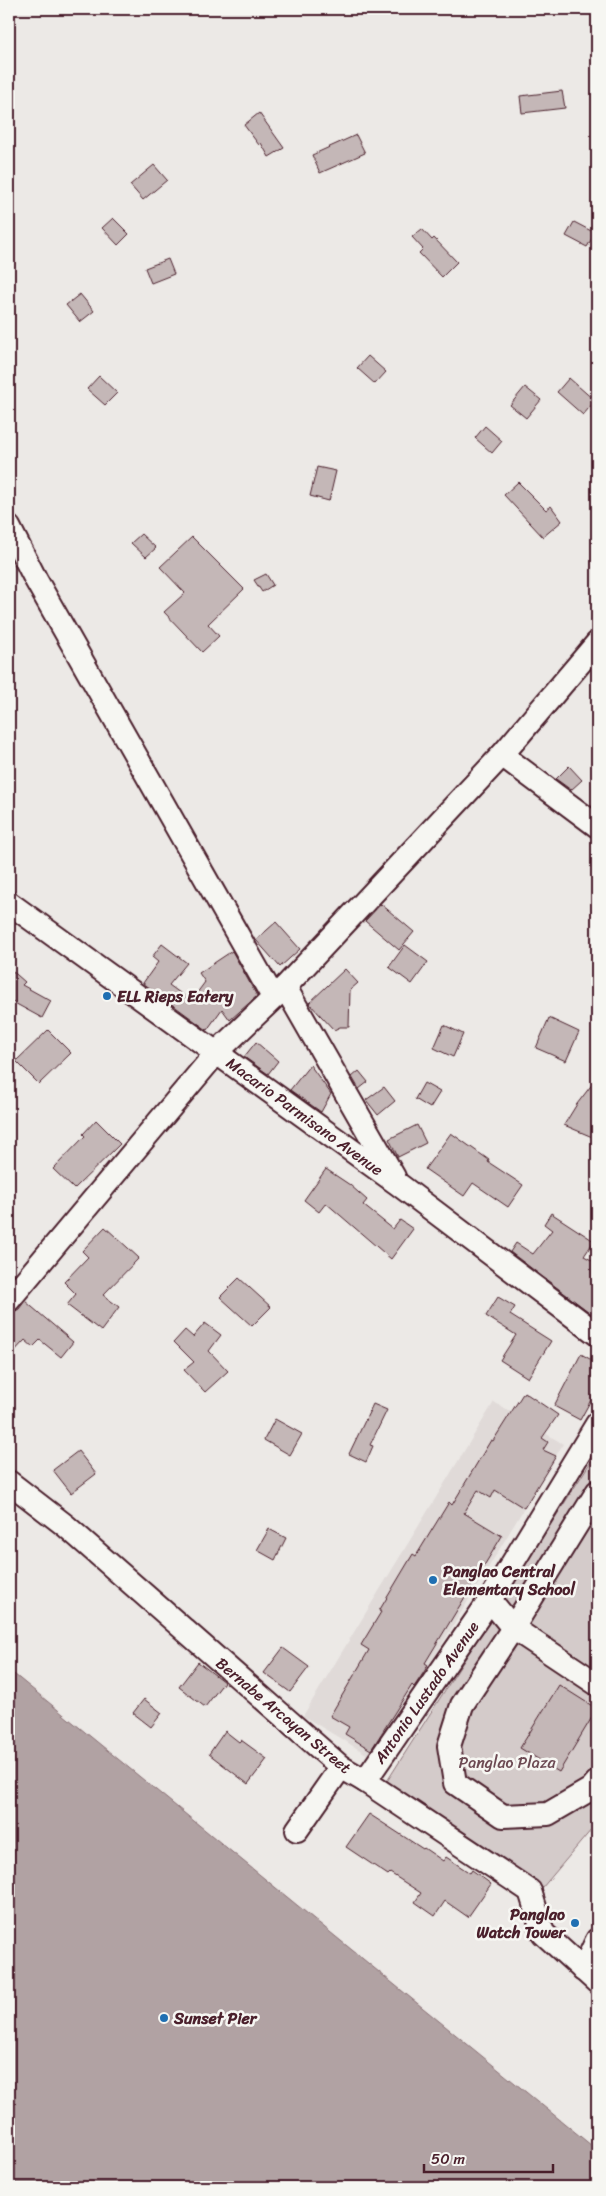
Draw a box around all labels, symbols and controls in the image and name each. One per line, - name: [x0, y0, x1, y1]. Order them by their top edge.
- place label: ELL Rieps Eatery: [117, 982, 234, 1011]
- marker: ELL Rieps Eatery: [101, 990, 113, 1002]
- street label: Macario Parmisano Avenue: [220, 1049, 390, 1184]
- place label: Panglao Central Elementary School: [443, 1557, 576, 1604]
- marker: Panglao Central Elementary School: [427, 1574, 439, 1586]
- street label: Antonio Lustado Avenue: [365, 1614, 487, 1771]
- street label: Bernabe Arcayan Street: [209, 1649, 358, 1781]
- park label: Panglao Plaza: [458, 1748, 556, 1777]
- place label: Panglao Watch Tower: [477, 1900, 566, 1947]
- marker: Panglao Watch Tower: [569, 1917, 581, 1929]
- place label: Sunset Pier: [173, 2004, 258, 2033]
- marker: Sunset Pier: [158, 2012, 170, 2024]
- scale bar: [424, 2141, 552, 2173]
- text: 50 m: [431, 2146, 466, 2172]

